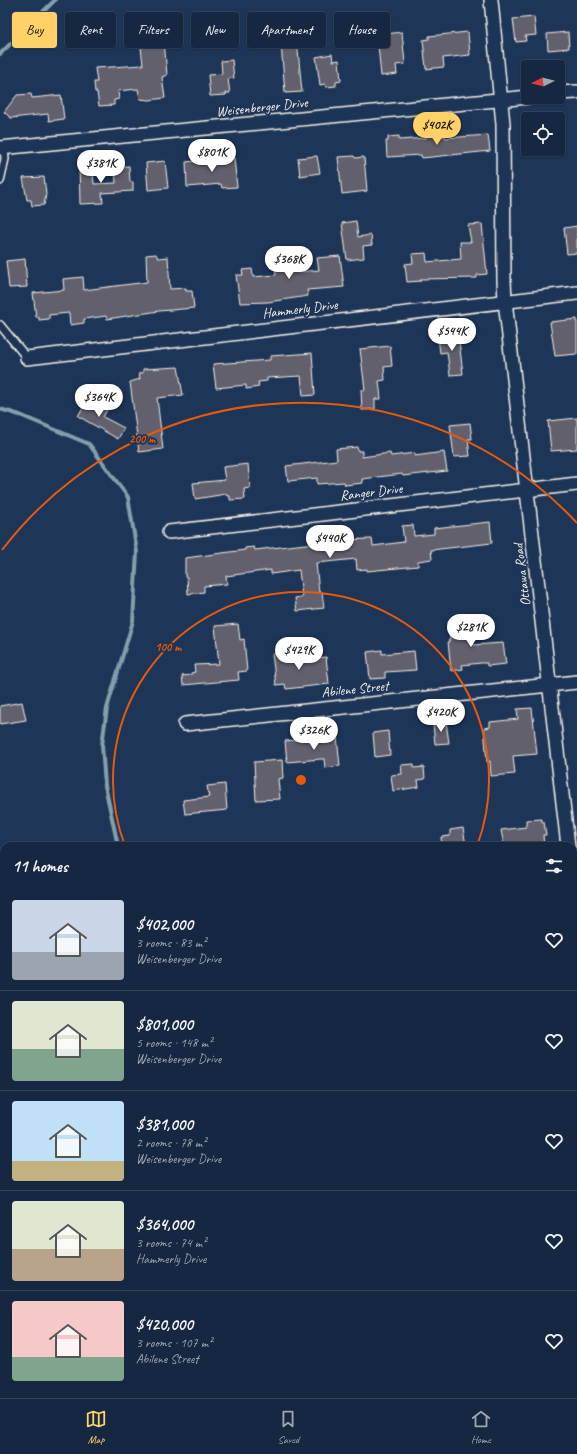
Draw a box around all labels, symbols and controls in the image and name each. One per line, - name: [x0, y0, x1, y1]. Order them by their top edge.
- chip: Buy: [12, 12, 57, 48]
- chip: Rent: [65, 12, 116, 48]
- chip: Filters: [124, 12, 183, 48]
- chip: New: [191, 12, 239, 48]
- chip: Apartment: [247, 12, 326, 48]
- chip: House: [334, 12, 390, 48]
- north arrow: [521, 60, 565, 104]
- map controls: [521, 60, 565, 156]
- street label: Weisenberger Drive: [216, 94, 310, 120]
- pin: $402K: [409, 112, 465, 146]
- button: locate: [521, 112, 565, 156]
- text: $402K: [422, 117, 452, 133]
- pin: $801K: [184, 139, 240, 173]
- text: $801K: [197, 144, 227, 160]
- pin: $381K: [73, 150, 129, 184]
- text: $381K: [86, 155, 116, 171]
- pin: $368K: [261, 246, 317, 280]
- text: $368K: [274, 251, 304, 267]
- street label: Hammerly Drive: [261, 296, 340, 322]
- pin: $544K: [424, 318, 480, 352]
- text: $544K: [437, 323, 467, 339]
- pin: $364K: [71, 384, 127, 418]
- text: $364K: [84, 389, 114, 405]
- text: 200 m: [129, 431, 156, 447]
- street label: Ranger Drive: [339, 480, 405, 504]
- pin: $440K: [302, 525, 358, 559]
- text: $440K: [315, 530, 345, 546]
- street label: Ottawa Road: [509, 540, 534, 607]
- pin: $281K: [443, 614, 499, 648]
- text: $281K: [456, 619, 486, 635]
- pin: $429K: [271, 637, 327, 671]
- text: 100 m: [155, 639, 182, 655]
- text: $429K: [284, 642, 314, 658]
- street label: Abilene Street: [321, 677, 392, 701]
- pin: $420K: [413, 699, 469, 733]
- text: $420K: [426, 704, 456, 720]
- pin: $326K: [286, 717, 342, 751]
- text: $326K: [299, 722, 329, 738]
- centre of rings: [294, 773, 308, 787]
- icon: filters: [543, 855, 565, 877]
- text: 11 homes: [12, 856, 68, 877]
- text: $402,000: [136, 914, 193, 935]
- icon: home: [44, 916, 92, 964]
- icon: heart: [543, 929, 565, 951]
- text: 3 rooms · 83 m²: [136, 935, 206, 951]
- text: Weisenberger Drive: [136, 951, 221, 967]
- text: $801,000: [136, 1014, 193, 1035]
- icon: home: [44, 1017, 92, 1065]
- icon: heart: [543, 1030, 565, 1052]
- text: 5 rooms · 148 m²: [136, 1035, 212, 1051]
- text: Weisenberger Drive: [136, 1051, 221, 1067]
- text: $381,000: [136, 1114, 193, 1135]
- icon: home: [44, 1117, 92, 1165]
- icon: heart: [543, 1130, 565, 1152]
- text: 2 rooms · 78 m²: [136, 1135, 206, 1151]
- text: Weisenberger Drive: [136, 1151, 221, 1167]
- text: $364,000: [136, 1214, 193, 1235]
- icon: home: [44, 1217, 92, 1265]
- icon: heart: [543, 1230, 565, 1252]
- text: 3 rooms · 74 m²: [136, 1235, 206, 1251]
- text: Hammerly Drive: [136, 1251, 206, 1267]
- text: $420,000: [136, 1314, 193, 1335]
- icon: home: [44, 1317, 92, 1365]
- icon: heart: [543, 1330, 565, 1352]
- text: 3 rooms · 107 m²: [136, 1335, 212, 1351]
- text: Abilene Street: [136, 1351, 199, 1367]
- tab: Map: [85, 1408, 107, 1446]
- tab: Saved: [277, 1408, 299, 1446]
- tab: Home: [470, 1408, 492, 1446]

